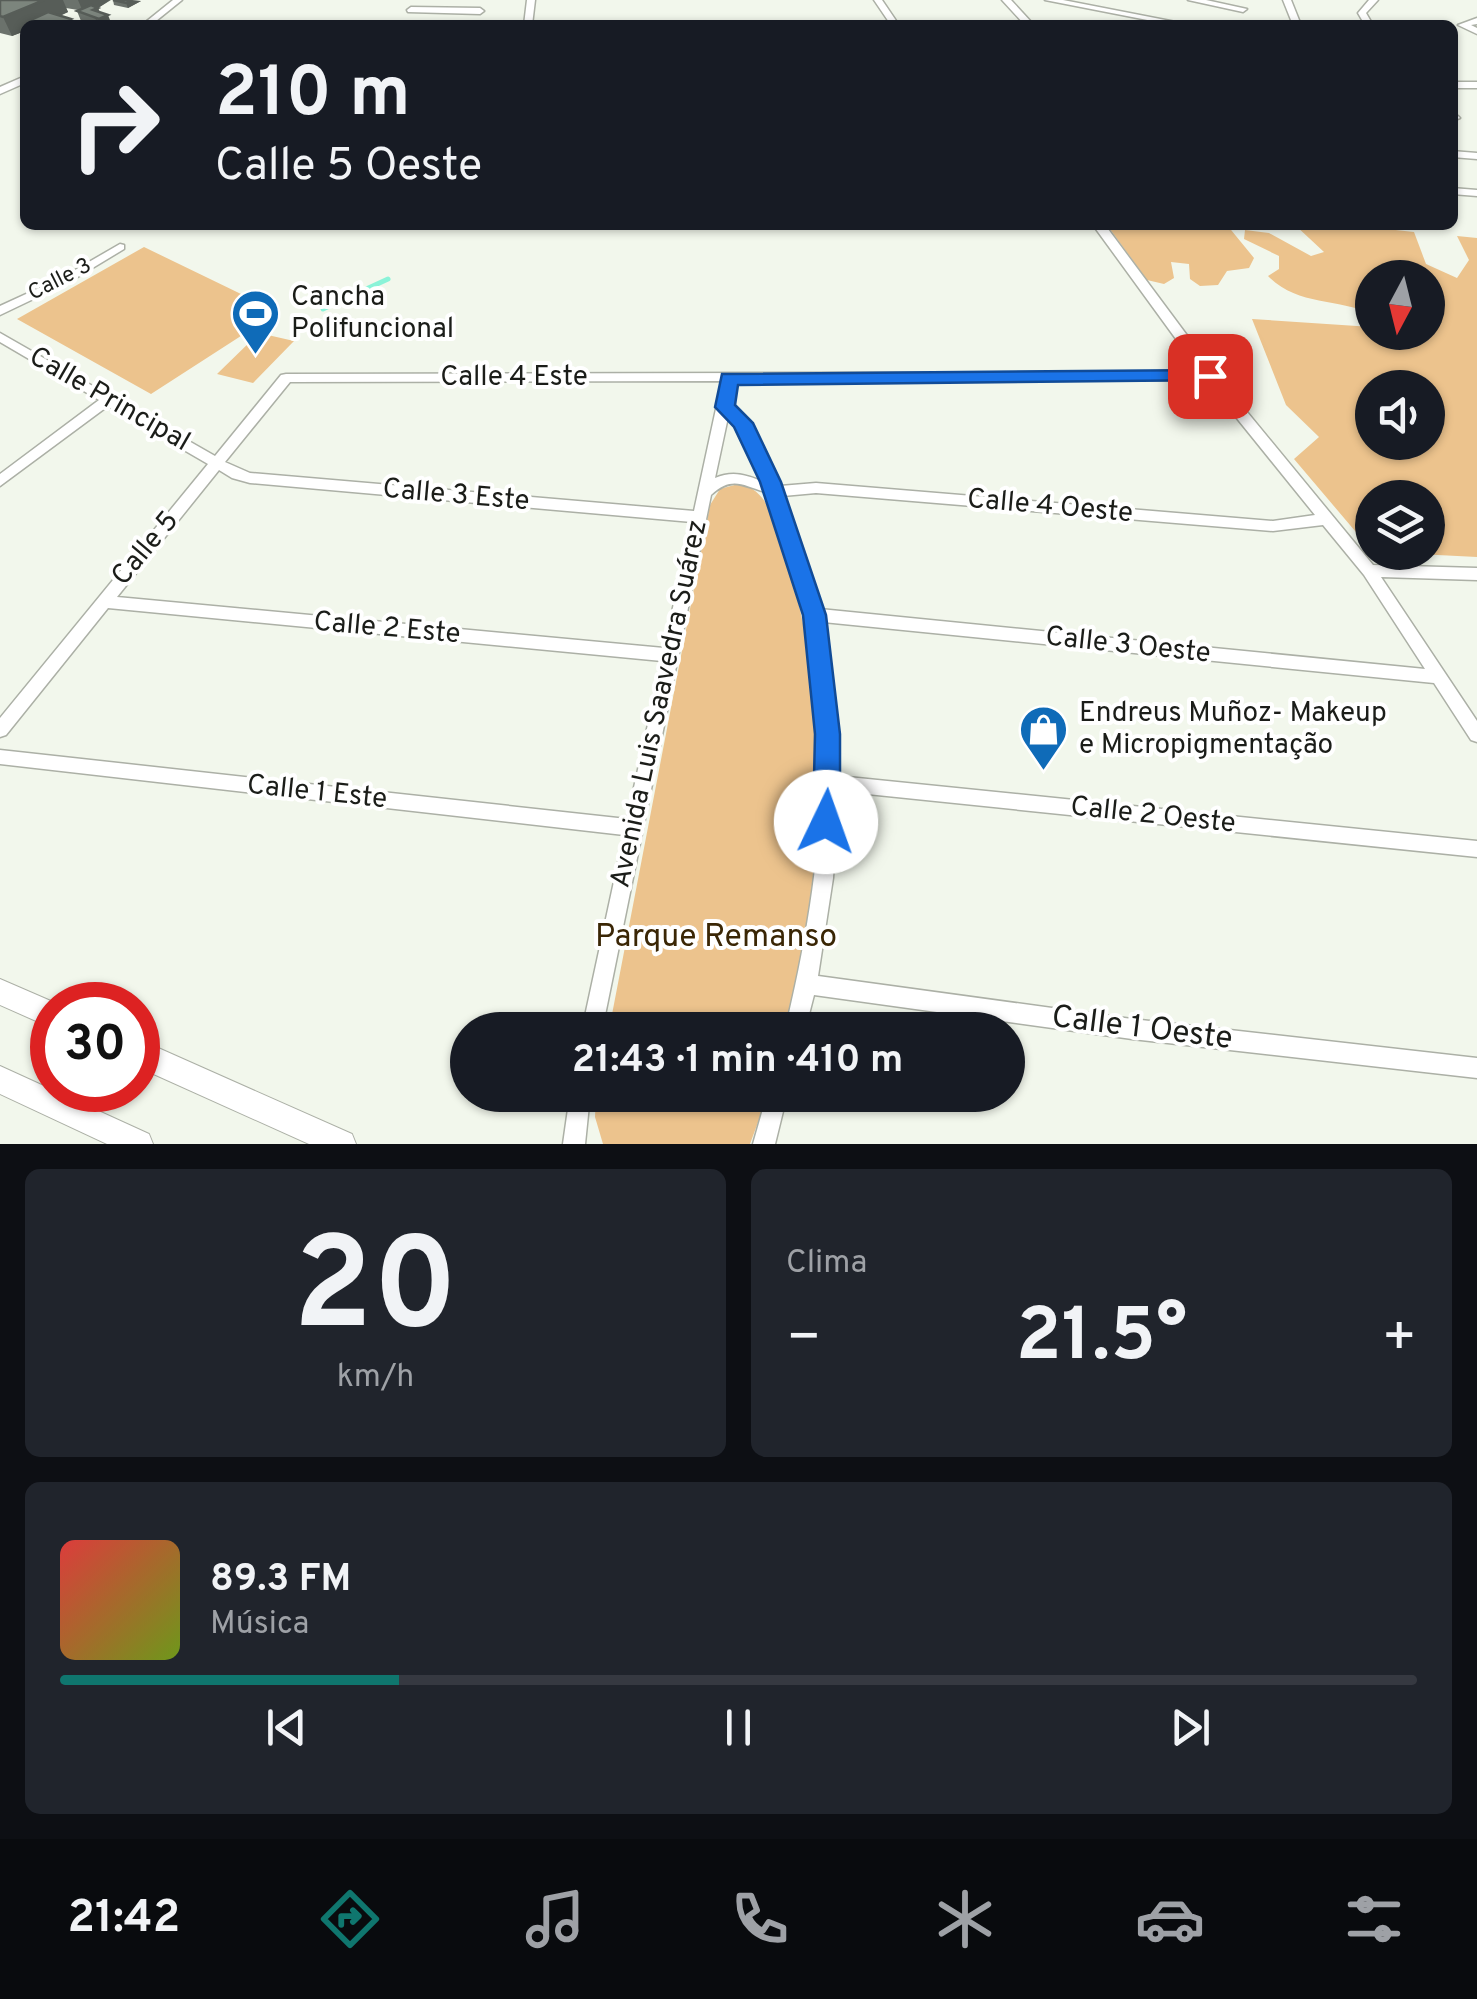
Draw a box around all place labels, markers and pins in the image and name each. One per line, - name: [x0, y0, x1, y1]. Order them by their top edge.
- place label: Cancha Polifuncional: [291, 280, 454, 348]
- sports icon: Cancha Polifuncional: [230, 288, 282, 356]
- pin: [1168, 334, 1253, 419]
- place label: Endreus Muñoz- Makeup e Micropigmentação: [1079, 696, 1387, 764]
- shop icon: Endreus Muñoz- Makeup e Micropigmentação: [1018, 704, 1070, 772]

